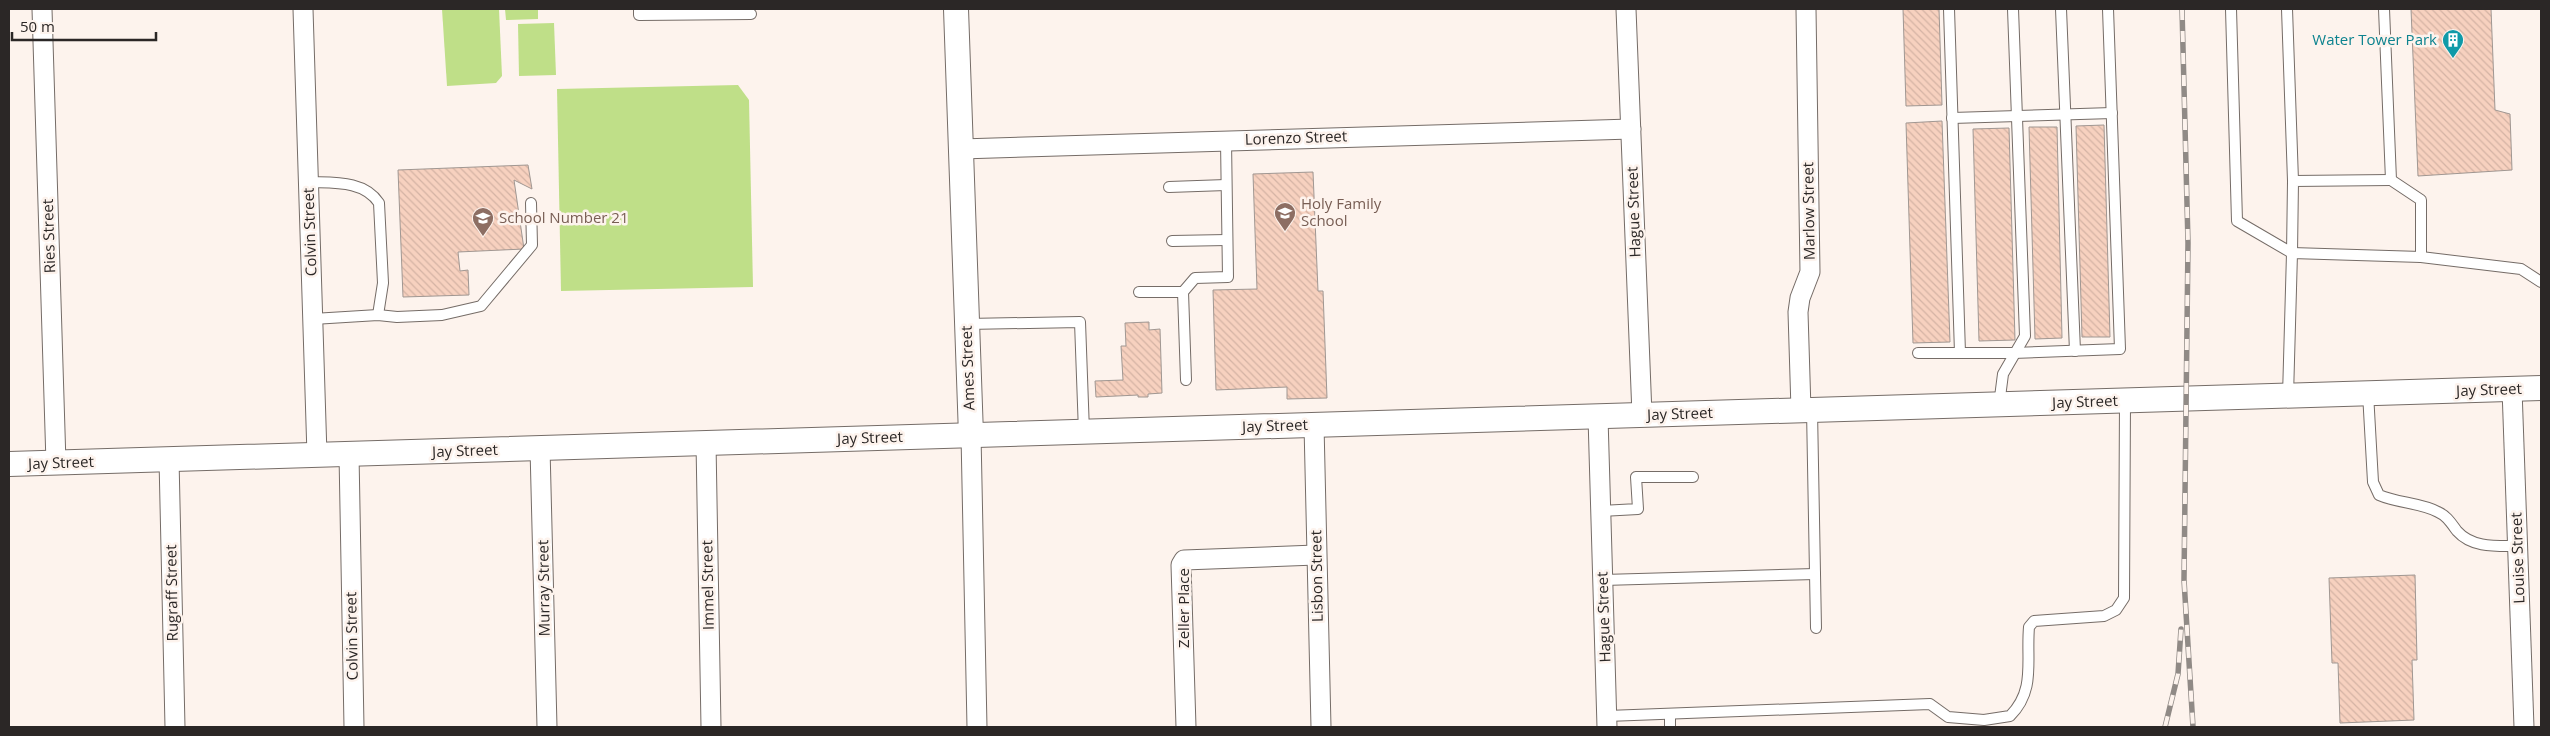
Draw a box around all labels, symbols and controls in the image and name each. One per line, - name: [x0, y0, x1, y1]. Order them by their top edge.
- scale bar: [12, 10, 156, 42]
- text: 50 m: [20, 16, 55, 36]
- building icon: Water Tower Park: [2441, 28, 2465, 59]
- place label: Water Tower Park: [2312, 29, 2437, 49]
- street label: Lorenzo Street: [1244, 125, 1348, 149]
- street label: Marlow Street: [1797, 162, 1819, 260]
- street label: Hague Street: [1621, 166, 1645, 258]
- street label: Colvin Street: [297, 187, 321, 277]
- place label: Holy Family School: [1301, 193, 1382, 230]
- street label: Ries Street: [37, 198, 59, 274]
- school or university icon: Holy Family School: [1273, 201, 1297, 232]
- school or university icon: School Number 21: [471, 206, 495, 237]
- place label: School Number 21: [499, 207, 629, 227]
- street label: Ames Street: [956, 325, 978, 411]
- street label: Jay Street: [2454, 378, 2522, 400]
- street label: Jay Street: [2050, 390, 2118, 412]
- street label: Jay Street: [1645, 402, 1713, 424]
- street label: Jay Street: [1240, 414, 1308, 436]
- street label: Jay Street: [835, 426, 903, 448]
- street label: Jay Street: [430, 439, 498, 461]
- street label: Jay Street: [26, 451, 94, 473]
- street label: Louise Street: [2505, 512, 2529, 604]
- street label: Lisbon Street: [1305, 530, 1327, 622]
- street label: Murray Street: [532, 540, 554, 636]
- street label: Immel Street: [696, 540, 718, 630]
- street label: Rugraff Street: [160, 544, 182, 642]
- street label: Zeller Place: [1173, 568, 1193, 648]
- street label: Hague Street: [1591, 571, 1615, 663]
- street label: Colvin Street: [340, 592, 362, 680]

